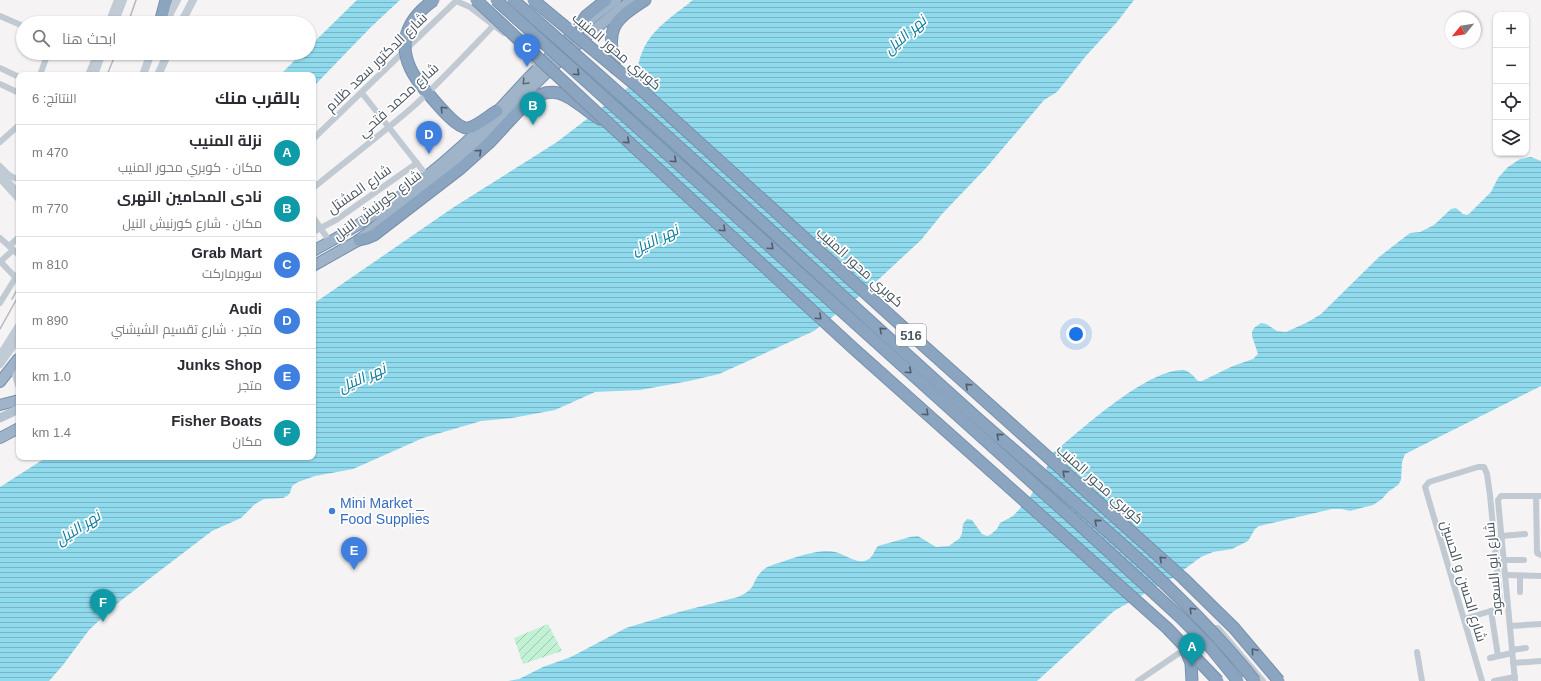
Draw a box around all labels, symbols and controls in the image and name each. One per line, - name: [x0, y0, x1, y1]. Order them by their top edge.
- street label: شارع الدكتور سعد ظلام: [322, 9, 432, 116]
- street label: كوبري محور المنيب: [567, 9, 665, 96]
- water label: نهر النيل: [880, 10, 931, 58]
- north arrow: [1445, 12, 1481, 48]
- map controls: [1493, 12, 1529, 156]
- button: +: [1493, 12, 1529, 48]
- search box: [16, 16, 316, 60]
- icon: search: [30, 27, 52, 49]
- text: ابحث هنا: [62, 30, 116, 47]
- pin: C: [514, 34, 540, 67]
- button: −: [1493, 48, 1529, 84]
- street label: شارع محمد فتحي: [354, 60, 444, 143]
- one-way arrow: [573, 68, 580, 75]
- one-way arrow: [522, 77, 529, 85]
- button: locate: [1493, 84, 1529, 120]
- text: بالقرب منك: [215, 89, 300, 108]
- text: النتائج: 6: [32, 91, 77, 106]
- pin: B: [520, 92, 546, 125]
- one-way arrow: [440, 106, 448, 114]
- button: layers: [1493, 120, 1529, 156]
- pin: D: [416, 121, 442, 154]
- text: نزلة المنيب: [189, 132, 262, 149]
- one-way arrow: [623, 136, 630, 143]
- text: 470 m: [32, 145, 68, 160]
- text: A: [282, 145, 292, 160]
- one-way arrow: [474, 149, 482, 157]
- one-way arrow: [669, 155, 677, 162]
- text: مكان · كوبري محور المنيب: [118, 160, 262, 175]
- street label: شارع المشتل: [324, 161, 394, 218]
- street label: شارع كورنيش النيل: [330, 167, 425, 244]
- text: نادى المحامين النهرى: [117, 188, 262, 205]
- text: 770 m: [32, 201, 68, 216]
- text: B: [282, 201, 292, 216]
- text: مكان · شارع كورنيش النيل: [122, 216, 262, 231]
- water label: نهر النيل: [629, 220, 683, 259]
- one-way arrow: [718, 224, 726, 232]
- street label: كوبري محور المنيب: [811, 224, 907, 313]
- one-way arrow: [766, 242, 774, 249]
- text: Grab Mart: [191, 244, 262, 261]
- text: 810 m: [32, 257, 68, 272]
- text: C: [282, 257, 292, 272]
- text: سوبرماركت: [202, 266, 262, 281]
- text: Audi: [229, 300, 262, 317]
- one-way arrow: [814, 312, 822, 320]
- text: 890 m: [32, 313, 68, 328]
- text: D: [282, 313, 292, 328]
- text: متجر · شارع تقسيم الشيشني: [111, 322, 262, 337]
- road number: 516: [896, 324, 926, 346]
- your location: [1066, 324, 1086, 344]
- one-way arrow: [879, 328, 887, 335]
- text: Junks Shop: [177, 356, 262, 373]
- water label: نهر النيل: [335, 359, 390, 396]
- one-way arrow: [904, 366, 912, 374]
- text: 1.0 km: [32, 369, 71, 384]
- text: E: [283, 369, 291, 384]
- text: متجر: [238, 378, 262, 393]
- one-way arrow: [966, 384, 973, 391]
- one-way arrow: [921, 408, 929, 416]
- text: Fisher Boats: [171, 412, 262, 429]
- text: 1.4 km: [32, 425, 71, 440]
- text: F: [283, 425, 291, 440]
- text: مكان: [233, 434, 262, 449]
- one-way arrow: [996, 434, 1004, 441]
- street label: كوبري محور المنيب: [1051, 441, 1147, 530]
- one-way arrow: [1062, 470, 1070, 477]
- place label: Mini Market _ Food Supplies: [340, 495, 430, 527]
- water label: نهر النيل: [52, 506, 106, 549]
- marker: Mini Market _ Food Supplies: [327, 506, 337, 516]
- street label: شارع الحسن و الحسين: [1437, 518, 1490, 644]
- one-way arrow: [1094, 519, 1102, 527]
- street label: شارع ابو السعود: [1481, 521, 1506, 616]
- pin: E: [341, 537, 367, 570]
- one-way arrow: [1159, 557, 1167, 564]
- pin: F: [90, 589, 116, 622]
- one-way arrow: [1189, 607, 1197, 615]
- pin: A: [1179, 633, 1205, 666]
- one-way arrow: [1252, 648, 1259, 655]

